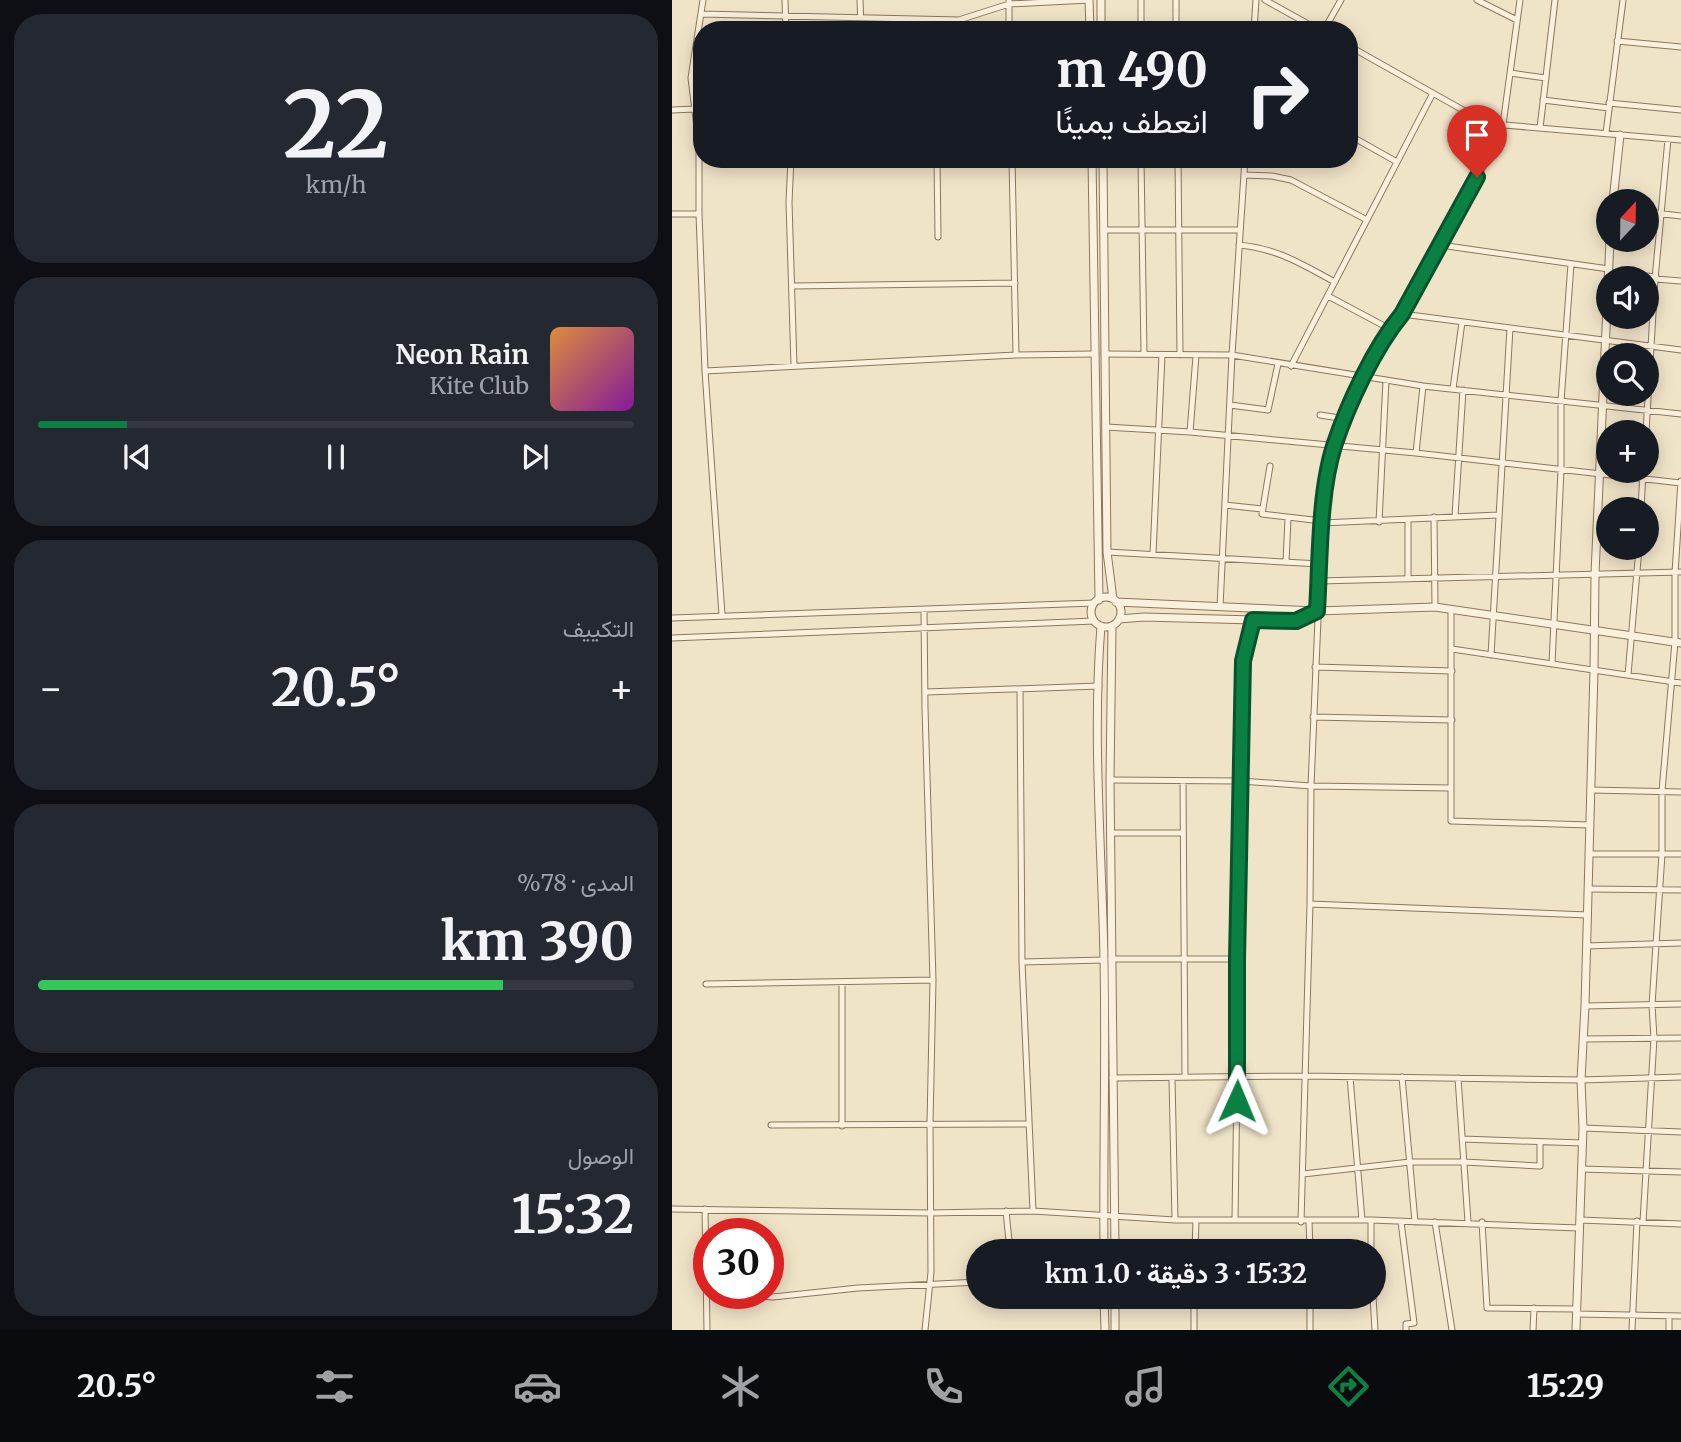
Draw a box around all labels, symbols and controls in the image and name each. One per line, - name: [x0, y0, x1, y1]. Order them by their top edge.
- text: 490 m: [1056, 39, 1208, 100]
- icon: right: [1232, 49, 1323, 140]
- text: 22: [283, 67, 389, 182]
- text: انعطف يمينًا: [1055, 102, 1208, 142]
- pin: [1447, 105, 1507, 177]
- icon: arrive: [1458, 116, 1496, 154]
- text: km/h: [306, 170, 366, 199]
- north arrow: [1596, 189, 1659, 252]
- map controls: [1596, 189, 1659, 560]
- button: sound: [1596, 266, 1659, 329]
- text: Neon Rain: [395, 338, 529, 371]
- button: search: [1596, 343, 1659, 406]
- text: Kite Club: [430, 371, 529, 400]
- button: +: [1596, 420, 1659, 483]
- icon: previous: [118, 438, 156, 476]
- icon: pause: [317, 438, 355, 476]
- icon: next: [516, 438, 554, 476]
- button: −: [1596, 497, 1659, 560]
- text: التكييف: [563, 614, 634, 643]
- text: 20.5°: [271, 655, 401, 720]
- text: −: [38, 665, 63, 712]
- text: +: [609, 665, 634, 712]
- text: المدى · 78%: [517, 868, 634, 897]
- text: 390 km: [441, 909, 634, 974]
- position arrow: [1200, 1064, 1274, 1138]
- text: الوصول: [568, 1141, 634, 1170]
- text: 15:32: [512, 1182, 634, 1247]
- speed limit sign: 30: [693, 1218, 784, 1309]
- text: 15:32 · 3 دقيقة · 1.0 km: [1045, 1257, 1307, 1290]
- icon: filters: [310, 1362, 359, 1411]
- icon: car: [513, 1362, 562, 1411]
- icon: climate: [716, 1362, 765, 1411]
- icon: phone: [919, 1362, 968, 1411]
- icon: music: [1121, 1362, 1170, 1411]
- icon: directions: [1324, 1362, 1373, 1411]
- text: 20.5°: [77, 1366, 157, 1406]
- text: 15:29: [1527, 1366, 1604, 1406]

